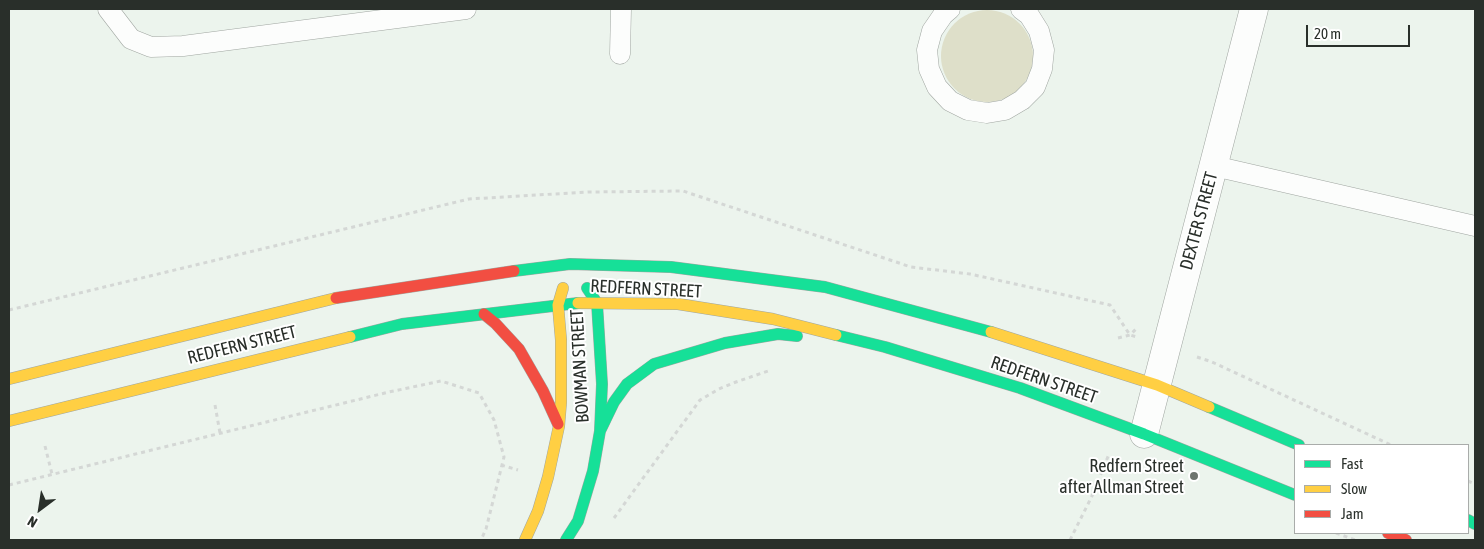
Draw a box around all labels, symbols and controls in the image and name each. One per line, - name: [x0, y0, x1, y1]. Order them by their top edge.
- scale bar: [1309, 15, 1413, 47]
- text: 20 m: [1314, 25, 1341, 42]
- street label: DEXTER STREET: [1176, 170, 1222, 272]
- street label: REDFERN STREET: [590, 275, 702, 303]
- street label: BOWMAN STREET: [566, 309, 594, 423]
- street label: REDFERN STREET: [185, 321, 299, 369]
- street label: REDFERN STREET: [988, 352, 1100, 408]
- legend: [1294, 444, 1469, 534]
- place label: Redfern Street after Allman Street: [1059, 455, 1184, 498]
- text: Fast: [1341, 455, 1363, 472]
- marker: Redfern Street after Allman Street: [1188, 470, 1200, 482]
- text: Slow: [1341, 480, 1367, 497]
- north arrow: [15, 484, 65, 534]
- text: Jam: [1341, 505, 1364, 522]
- text: N: [25, 513, 40, 531]

